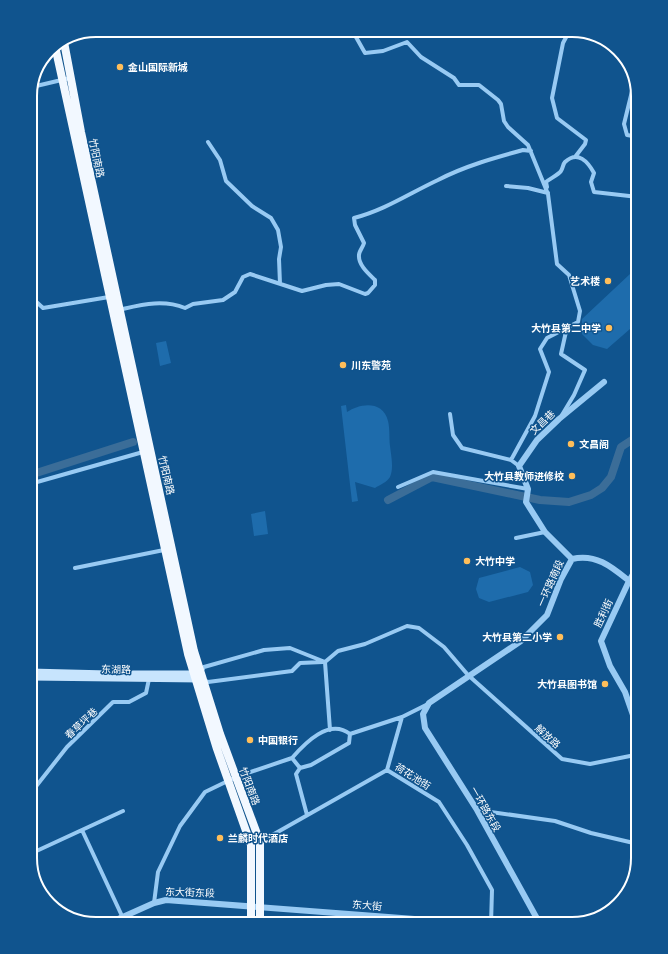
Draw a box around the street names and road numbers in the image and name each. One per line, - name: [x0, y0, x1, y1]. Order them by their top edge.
- street label: 竹阳南路: [86, 137, 108, 179]
- street label: 文昌巷: [526, 407, 558, 437]
- street label: 竹阳南路: [156, 454, 178, 496]
- street label: 一环路南段: [533, 557, 567, 609]
- street label: 胜利街: [590, 596, 616, 630]
- street label: 东湖路: [101, 662, 131, 676]
- street label: 春草坪巷: [62, 704, 100, 742]
- street label: 解放路: [532, 721, 564, 751]
- street label: 荷花池街: [392, 759, 434, 793]
- street label: 竹阳南路: [236, 765, 264, 807]
- street label: 一环路东段: [467, 784, 505, 834]
- street label: 东大街东段: [165, 884, 215, 900]
- street label: 东大街: [351, 897, 383, 913]

